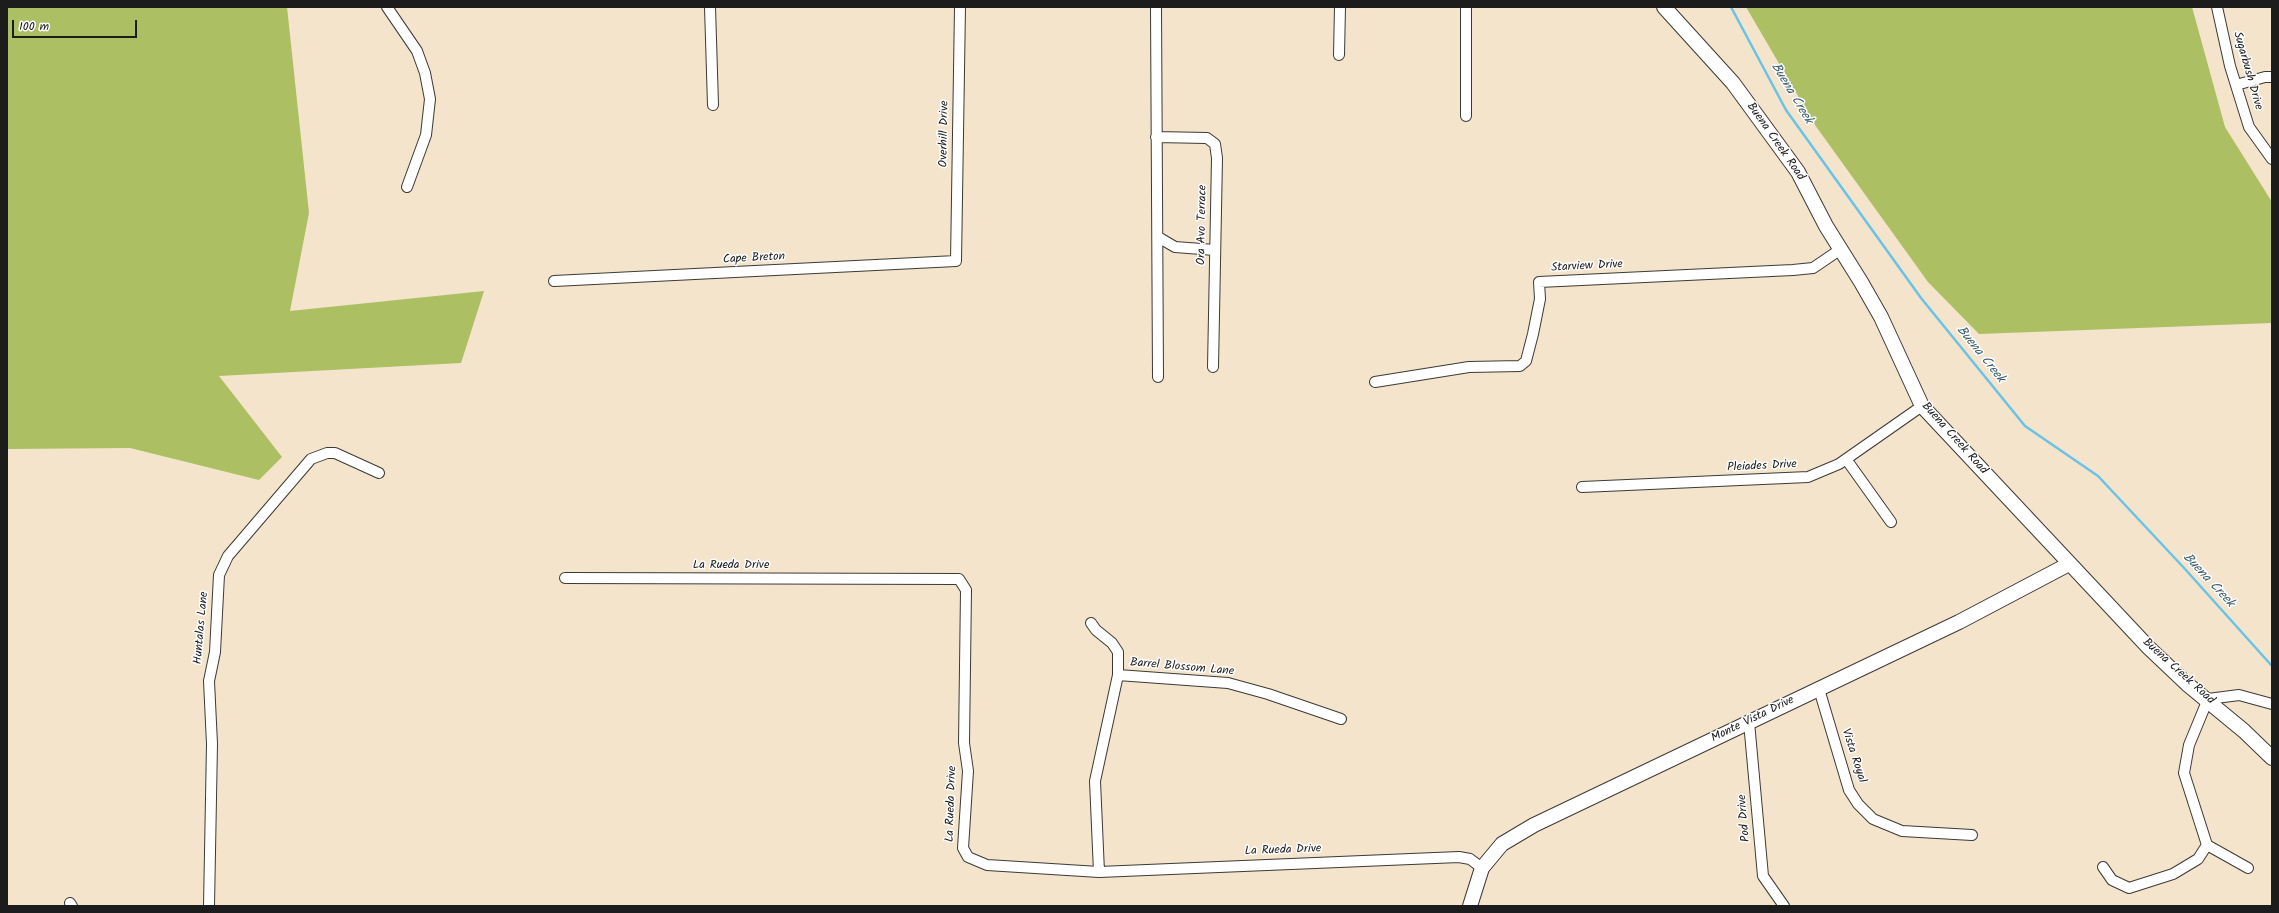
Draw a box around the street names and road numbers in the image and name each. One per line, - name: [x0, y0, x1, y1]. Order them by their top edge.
- street label: Sugarbush Drive: [2229, 30, 2265, 112]
- street label: Overhill Drive: [937, 100, 953, 168]
- street label: Buena Creek Road: [1743, 100, 1807, 184]
- street label: Ora Avo Terrace: [1195, 185, 1211, 265]
- street label: Cape Breton: [723, 250, 785, 268]
- street label: Starview Drive: [1551, 258, 1623, 276]
- street label: Buena Creek Road: [1918, 400, 1990, 478]
- street label: Pleiades Drive: [1727, 458, 1797, 476]
- street label: La Rueda Drive: [693, 559, 769, 573]
- street label: Huntalas Lane: [192, 591, 212, 665]
- street label: Buena Creek Road: [2139, 636, 2217, 708]
- street label: Barrel Blossom Lane: [1129, 656, 1235, 680]
- street label: Monte Vista Drive: [1709, 694, 1797, 746]
- street label: Vista Royal: [1837, 727, 1869, 785]
- street label: La Rueda Drive: [943, 765, 961, 843]
- street label: Pod Drive: [1736, 794, 1754, 842]
- street label: La Rueda Drive: [1244, 842, 1322, 860]

